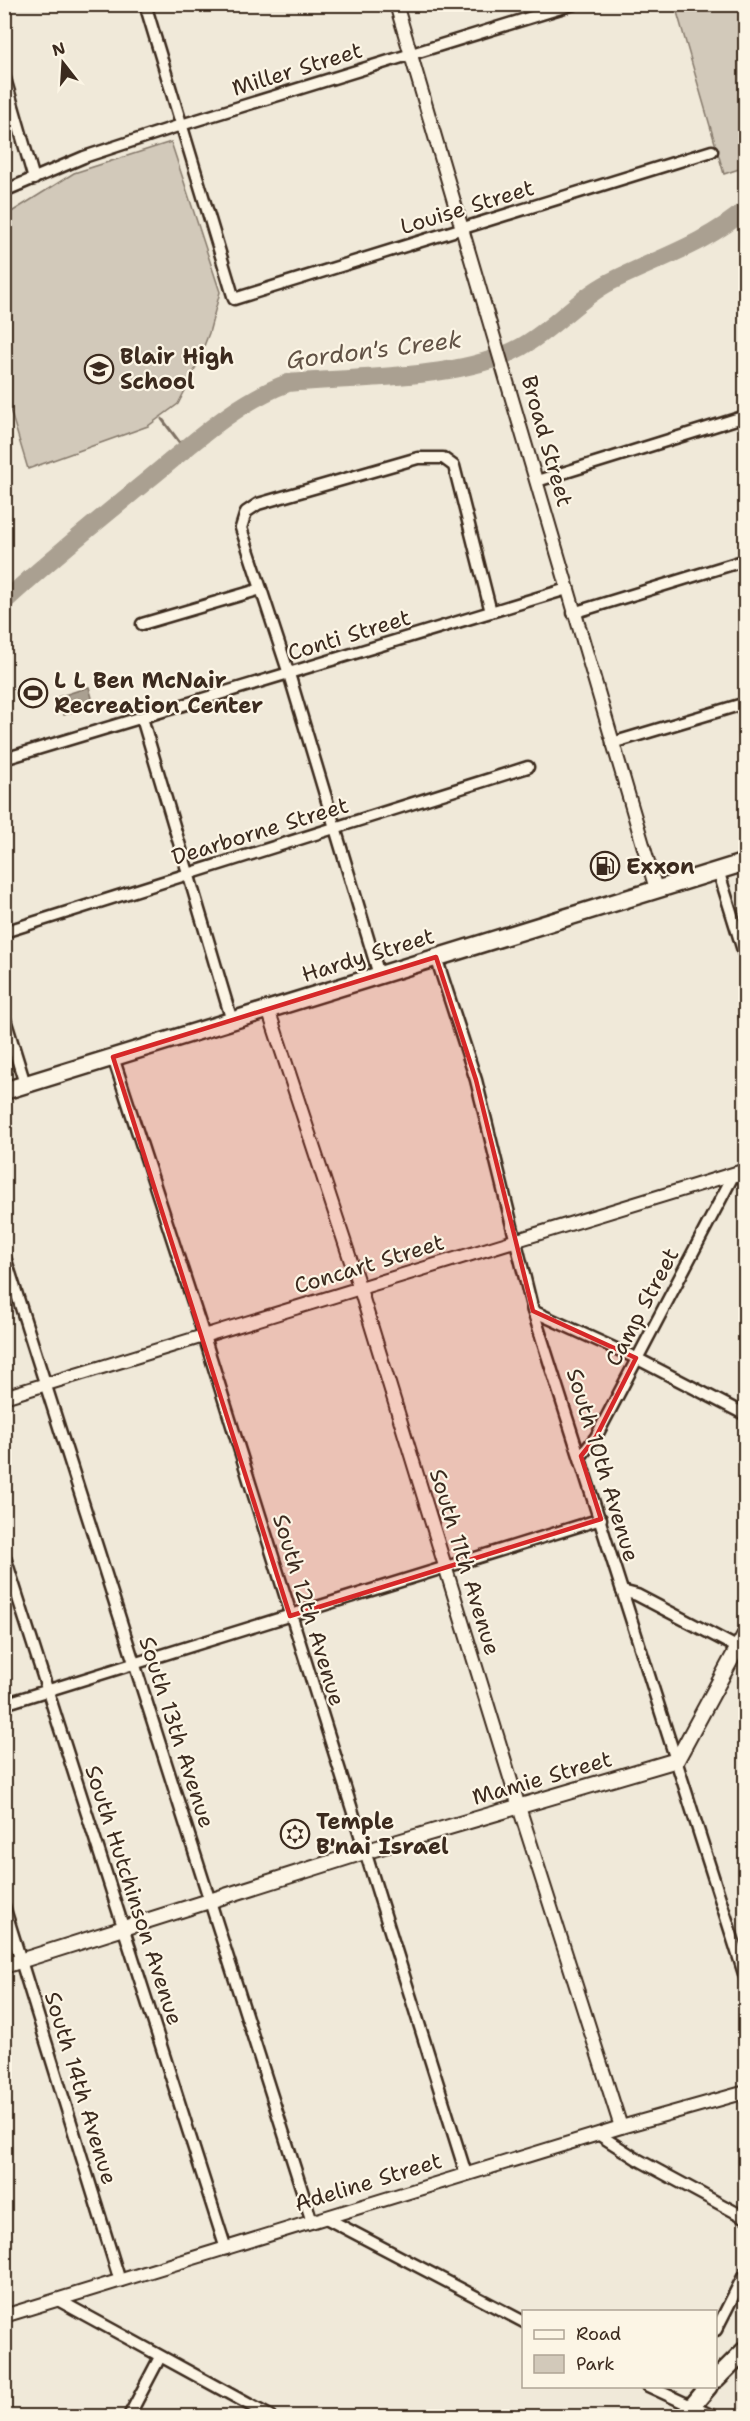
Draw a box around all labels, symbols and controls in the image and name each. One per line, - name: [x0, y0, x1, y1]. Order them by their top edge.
- north arrow: [33, 33, 93, 93]
- street label: Miller Street: [228, 35, 366, 103]
- text: N: [50, 37, 68, 61]
- street label: Louise Street: [397, 173, 537, 241]
- water label: Gordon's Creek: [284, 323, 464, 377]
- place label: Blair High School: [120, 342, 234, 396]
- school or university icon: Blair High School: [83, 353, 115, 385]
- street label: Broad Street: [514, 372, 580, 510]
- street label: Conti Street: [284, 603, 414, 667]
- place label: L L Ben McNair Recreation Center: [54, 666, 263, 720]
- sports icon: L L Ben McNair Recreation Center: [17, 677, 49, 709]
- street label: Dearborne Street: [168, 790, 352, 872]
- fuel station icon: Exxon: [589, 850, 621, 882]
- place label: Exxon: [626, 852, 695, 881]
- street label: Hardy Street: [298, 921, 438, 989]
- street label: Concart Street: [291, 1227, 447, 1301]
- street label: Camp Street: [599, 1243, 685, 1371]
- street label: South 10th Avenue: [560, 1365, 646, 1565]
- street label: South 11th Avenue: [423, 1465, 507, 1659]
- street label: South 12th Avenue: [266, 1510, 352, 1710]
- street label: South 13th Avenue: [132, 1633, 222, 1831]
- street label: Mamie Street: [469, 1744, 615, 1812]
- street label: South Hutchinson Avenue: [78, 1761, 190, 2029]
- place label: Temple B'nai Israel: [316, 1807, 449, 1861]
- synagogue icon: Temple B'nai Israel: [279, 1818, 311, 1850]
- street label: South 14th Avenue: [38, 1988, 124, 2188]
- street label: Adeline Street: [291, 2146, 445, 2218]
- legend: [522, 2310, 717, 2388]
- text: Road: [576, 2322, 621, 2346]
- text: Park: [576, 2352, 615, 2376]

